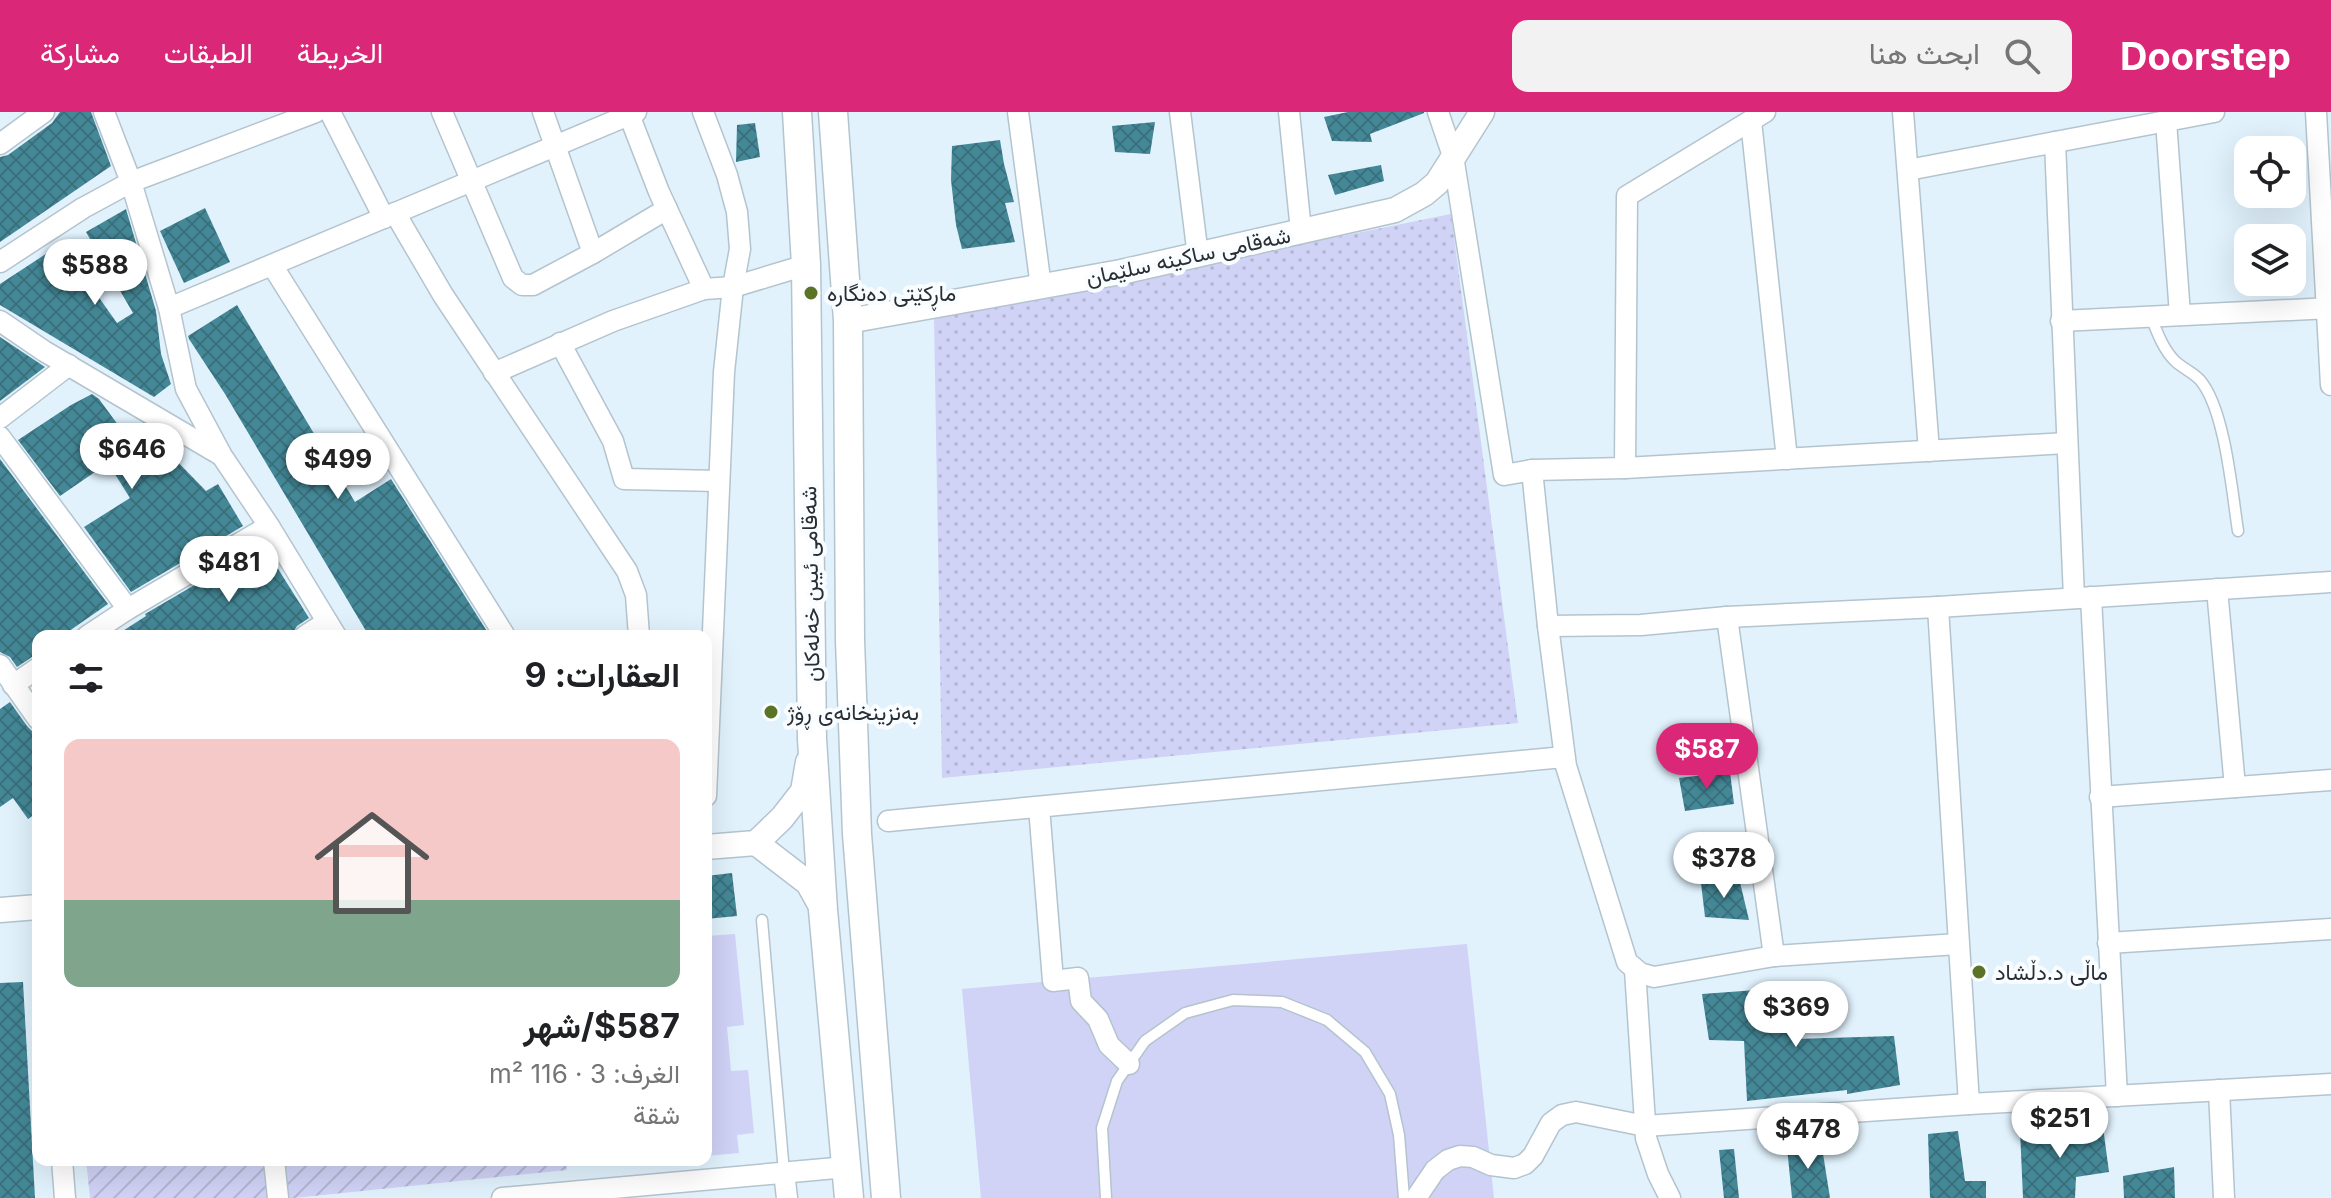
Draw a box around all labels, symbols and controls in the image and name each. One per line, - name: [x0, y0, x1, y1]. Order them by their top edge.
- search box: [1512, 20, 2072, 92]
- text: Doorstep: [2120, 33, 2291, 79]
- icon: search: [2000, 34, 2044, 78]
- text: ابحث هنا: [1869, 35, 1980, 71]
- text: مشاركة: [40, 36, 120, 70]
- text: الطبقات: [164, 36, 253, 70]
- text: الخريطة: [297, 36, 383, 70]
- map controls: [2234, 136, 2306, 296]
- button: locate: [2234, 136, 2306, 208]
- street label: شەقامی ساکینە سلێمان: [1083, 222, 1293, 291]
- button: layers: [2234, 224, 2306, 296]
- pin: $588: [48, 239, 142, 307]
- text: $588: [61, 249, 129, 280]
- place label: ماڕكێتی دەنگارە: [827, 280, 956, 311]
- marker: ماڕكێتی دەنگارە: [802, 284, 820, 302]
- pin: $646: [85, 423, 179, 491]
- text: $646: [98, 433, 166, 464]
- pin: $499: [291, 433, 385, 501]
- text: $499: [304, 443, 372, 474]
- street label: شەقامی ئیبن خەلەکان: [795, 486, 826, 682]
- pin: $481: [182, 536, 276, 604]
- text: $481: [198, 546, 260, 577]
- text: العقارات: 9: [525, 654, 680, 695]
- icon: filters: [64, 656, 108, 700]
- place label: بەنزینخانەی ڕۆژ: [786, 699, 919, 730]
- marker: بەنزینخانەی ڕۆژ: [762, 703, 780, 721]
- pin: $587: [1660, 723, 1754, 791]
- text: $587: [1674, 733, 1740, 764]
- icon: home: [300, 791, 444, 935]
- pin: $378: [1677, 832, 1771, 900]
- text: $378: [1691, 842, 1757, 873]
- place label: ماڵی د.دڵشاد: [1995, 959, 2108, 986]
- marker: ماڵی د.دڵشاد: [1970, 963, 1988, 981]
- pin: $369: [1749, 981, 1843, 1049]
- text: $369: [1762, 991, 1830, 1022]
- text: $587/شهر: [523, 1005, 680, 1046]
- text: الغرف: 3 · 116 m²: [489, 1058, 680, 1089]
- pin: $251: [2013, 1092, 2107, 1160]
- text: شقة: [633, 1099, 680, 1130]
- text: $251: [2029, 1102, 2091, 1133]
- pin: $478: [1761, 1103, 1855, 1171]
- text: $478: [1775, 1113, 1841, 1144]

